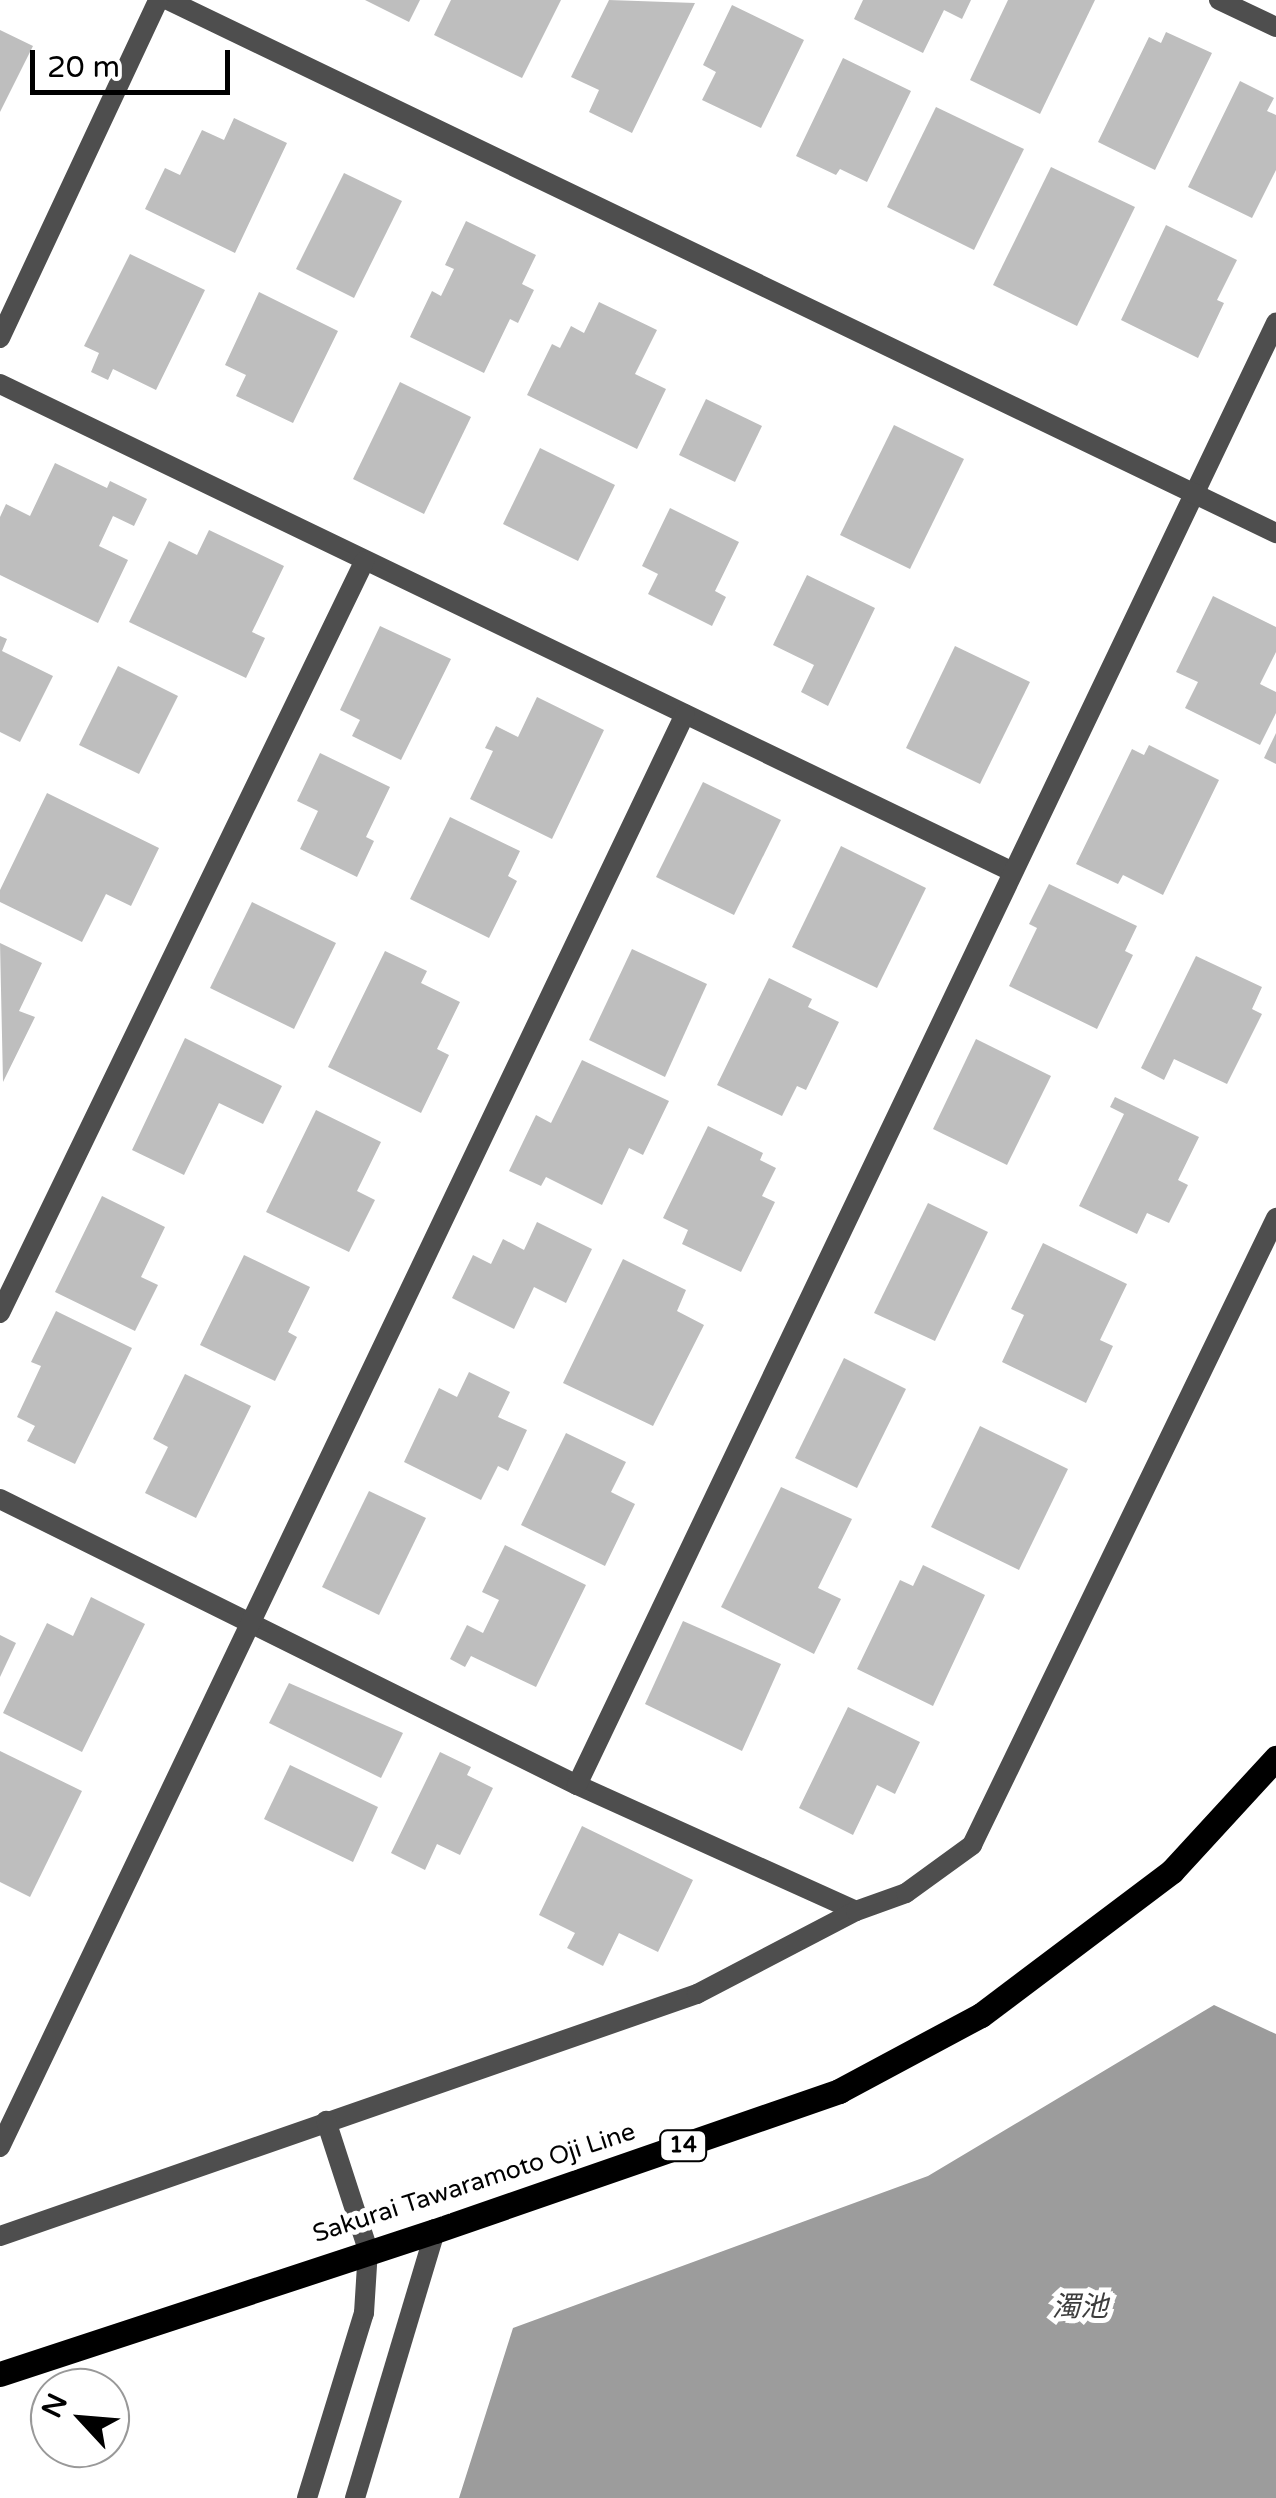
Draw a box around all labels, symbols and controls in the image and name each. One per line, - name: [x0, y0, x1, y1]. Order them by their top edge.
- scale bar: [35, 30, 235, 92]
- text: 20 m: [47, 49, 120, 86]
- street label: Sakurai Tawaramoto Oji Line: [309, 2117, 639, 2249]
- road number: 14: [658, 2129, 708, 2163]
- water label: 濁池: [1052, 2290, 1108, 2324]
- north arrow: [30, 2368, 130, 2468]
- text: N: [35, 2388, 75, 2423]

